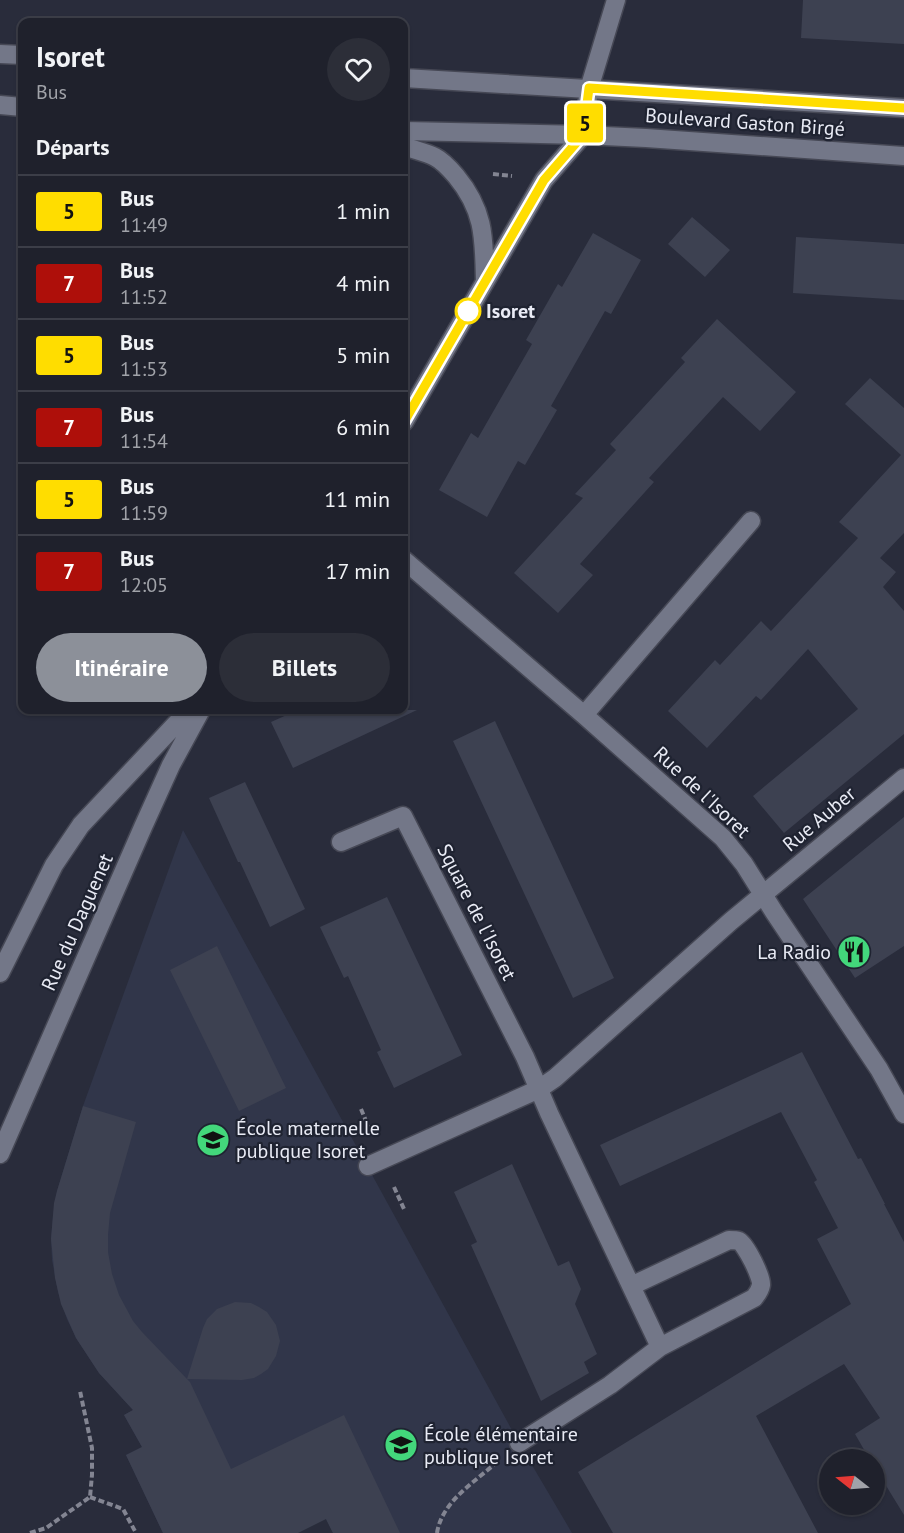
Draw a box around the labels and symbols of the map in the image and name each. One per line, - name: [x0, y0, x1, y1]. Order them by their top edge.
- street label: Boulevard Gaston Birgé: [644, 102, 846, 142]
- line badge: 5: [566, 104, 604, 142]
- marker: Isoret: [455, 298, 481, 324]
- place label: Isoret: [486, 298, 535, 324]
- street label: Rue de l'Isoret: [648, 741, 756, 844]
- street label: Rue Auber: [777, 781, 861, 857]
- street label: Square de l'Isoret: [431, 839, 523, 985]
- street label: Rue du Daguenet: [35, 849, 119, 995]
- restaurant icon: La Radio: [836, 934, 872, 970]
- place label: La Radio: [757, 939, 831, 965]
- place label: École maternelle publique Isoret: [236, 1115, 380, 1164]
- school or university icon: École maternelle publique Isoret: [195, 1122, 231, 1158]
- place label: École élémentaire publique Isoret: [424, 1421, 578, 1470]
- school or university icon: École élémentaire publique Isoret: [383, 1427, 419, 1463]
- north arrow: [819, 1449, 885, 1515]

